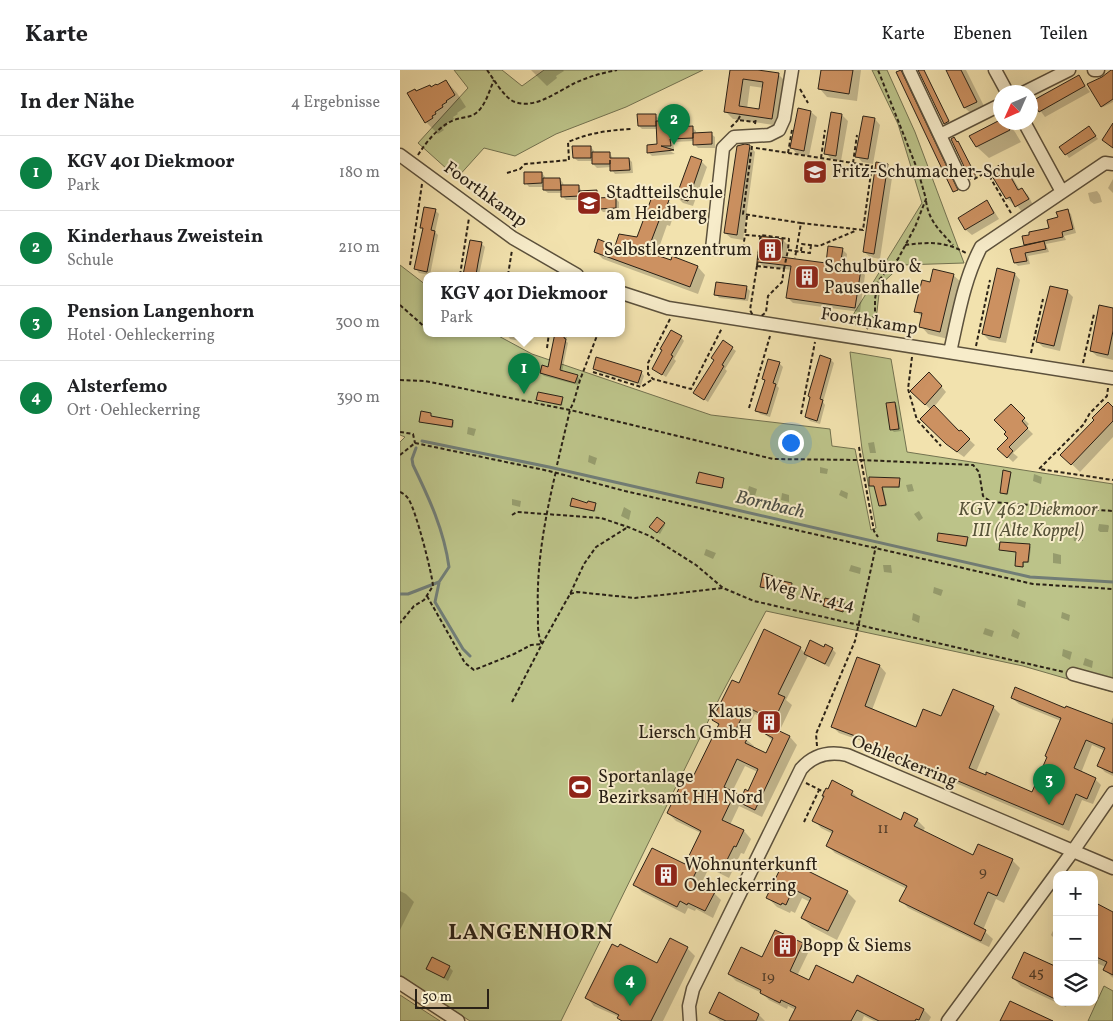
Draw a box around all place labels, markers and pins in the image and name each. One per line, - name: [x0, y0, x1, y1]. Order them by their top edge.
- pin: 2: [658, 104, 690, 145]
- school or university icon: Fritz-Schumacher-Schule: [802, 159, 828, 185]
- place label: Fritz-Schumacher-Schule: [832, 160, 1035, 185]
- place label: Stadtteilschule am Heidberg: [606, 181, 723, 227]
- school or university icon: Stadtteilschule am Heidberg: [576, 190, 602, 216]
- building icon: Selbstlernzentrum: [757, 237, 783, 263]
- place label: Selbstlernzentrum: [604, 238, 752, 263]
- place label: Schulbüro & Pausenhalle: [824, 255, 922, 301]
- building icon: Schulbüro & Pausenhalle: [794, 264, 820, 290]
- pin: 1: [508, 353, 540, 394]
- place label: Klaus Liersch GmbH: [638, 700, 752, 746]
- building icon: Klaus Liersch GmbH: [756, 709, 782, 735]
- pin: 3: [1033, 764, 1065, 805]
- place label: Sportanlage Bezirksamt HH Nord: [598, 765, 763, 811]
- sports icon: Sportanlage Bezirksamt HH Nord: [567, 774, 593, 800]
- place label: Wohnunterkunft Oehleckerring: [684, 853, 818, 899]
- building icon: Wohnunterkunft Oehleckerring: [653, 862, 679, 888]
- building icon: Bopp & Siems: [772, 933, 798, 959]
- place label: Bopp & Siems: [802, 934, 912, 959]
- pin: 4: [614, 965, 646, 1006]

